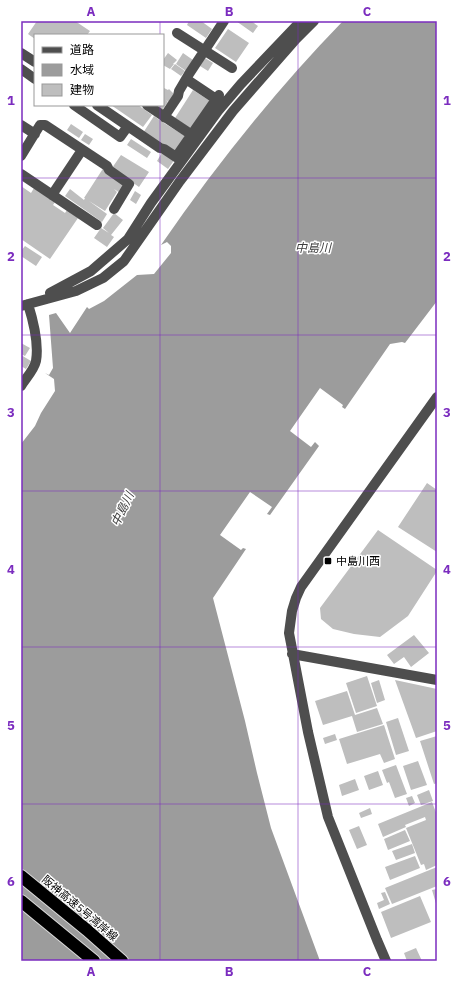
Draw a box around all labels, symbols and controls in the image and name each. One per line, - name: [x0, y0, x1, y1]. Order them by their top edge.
- text: A: [87, 3, 96, 20]
- text: B: [225, 3, 234, 20]
- text: C: [363, 3, 372, 20]
- legend: [34, 34, 164, 106]
- text: 道路: [70, 42, 94, 57]
- text: 水域: [70, 62, 94, 77]
- text: 建物: [70, 82, 94, 97]
- text: 1: [7, 92, 15, 109]
- text: 1: [443, 92, 451, 109]
- water label: 中島川: [295, 240, 333, 255]
- text: 2: [7, 248, 15, 265]
- text: 2: [443, 248, 451, 265]
- text: 3: [7, 404, 15, 421]
- text: 3: [443, 404, 451, 421]
- water label: 中島川: [107, 488, 138, 528]
- place label: 中島川西: [336, 554, 380, 568]
- marker: 中島川西: [323, 556, 333, 566]
- text: 4: [7, 561, 15, 578]
- text: 4: [443, 561, 451, 578]
- text: 5: [7, 717, 15, 734]
- text: 5: [443, 717, 451, 734]
- street label: 阪神高速5号湾岸線: [39, 872, 121, 944]
- text: 6: [7, 873, 15, 890]
- text: 6: [443, 873, 451, 890]
- text: A: [87, 963, 96, 980]
- text: B: [225, 963, 234, 980]
- text: C: [363, 963, 372, 980]

